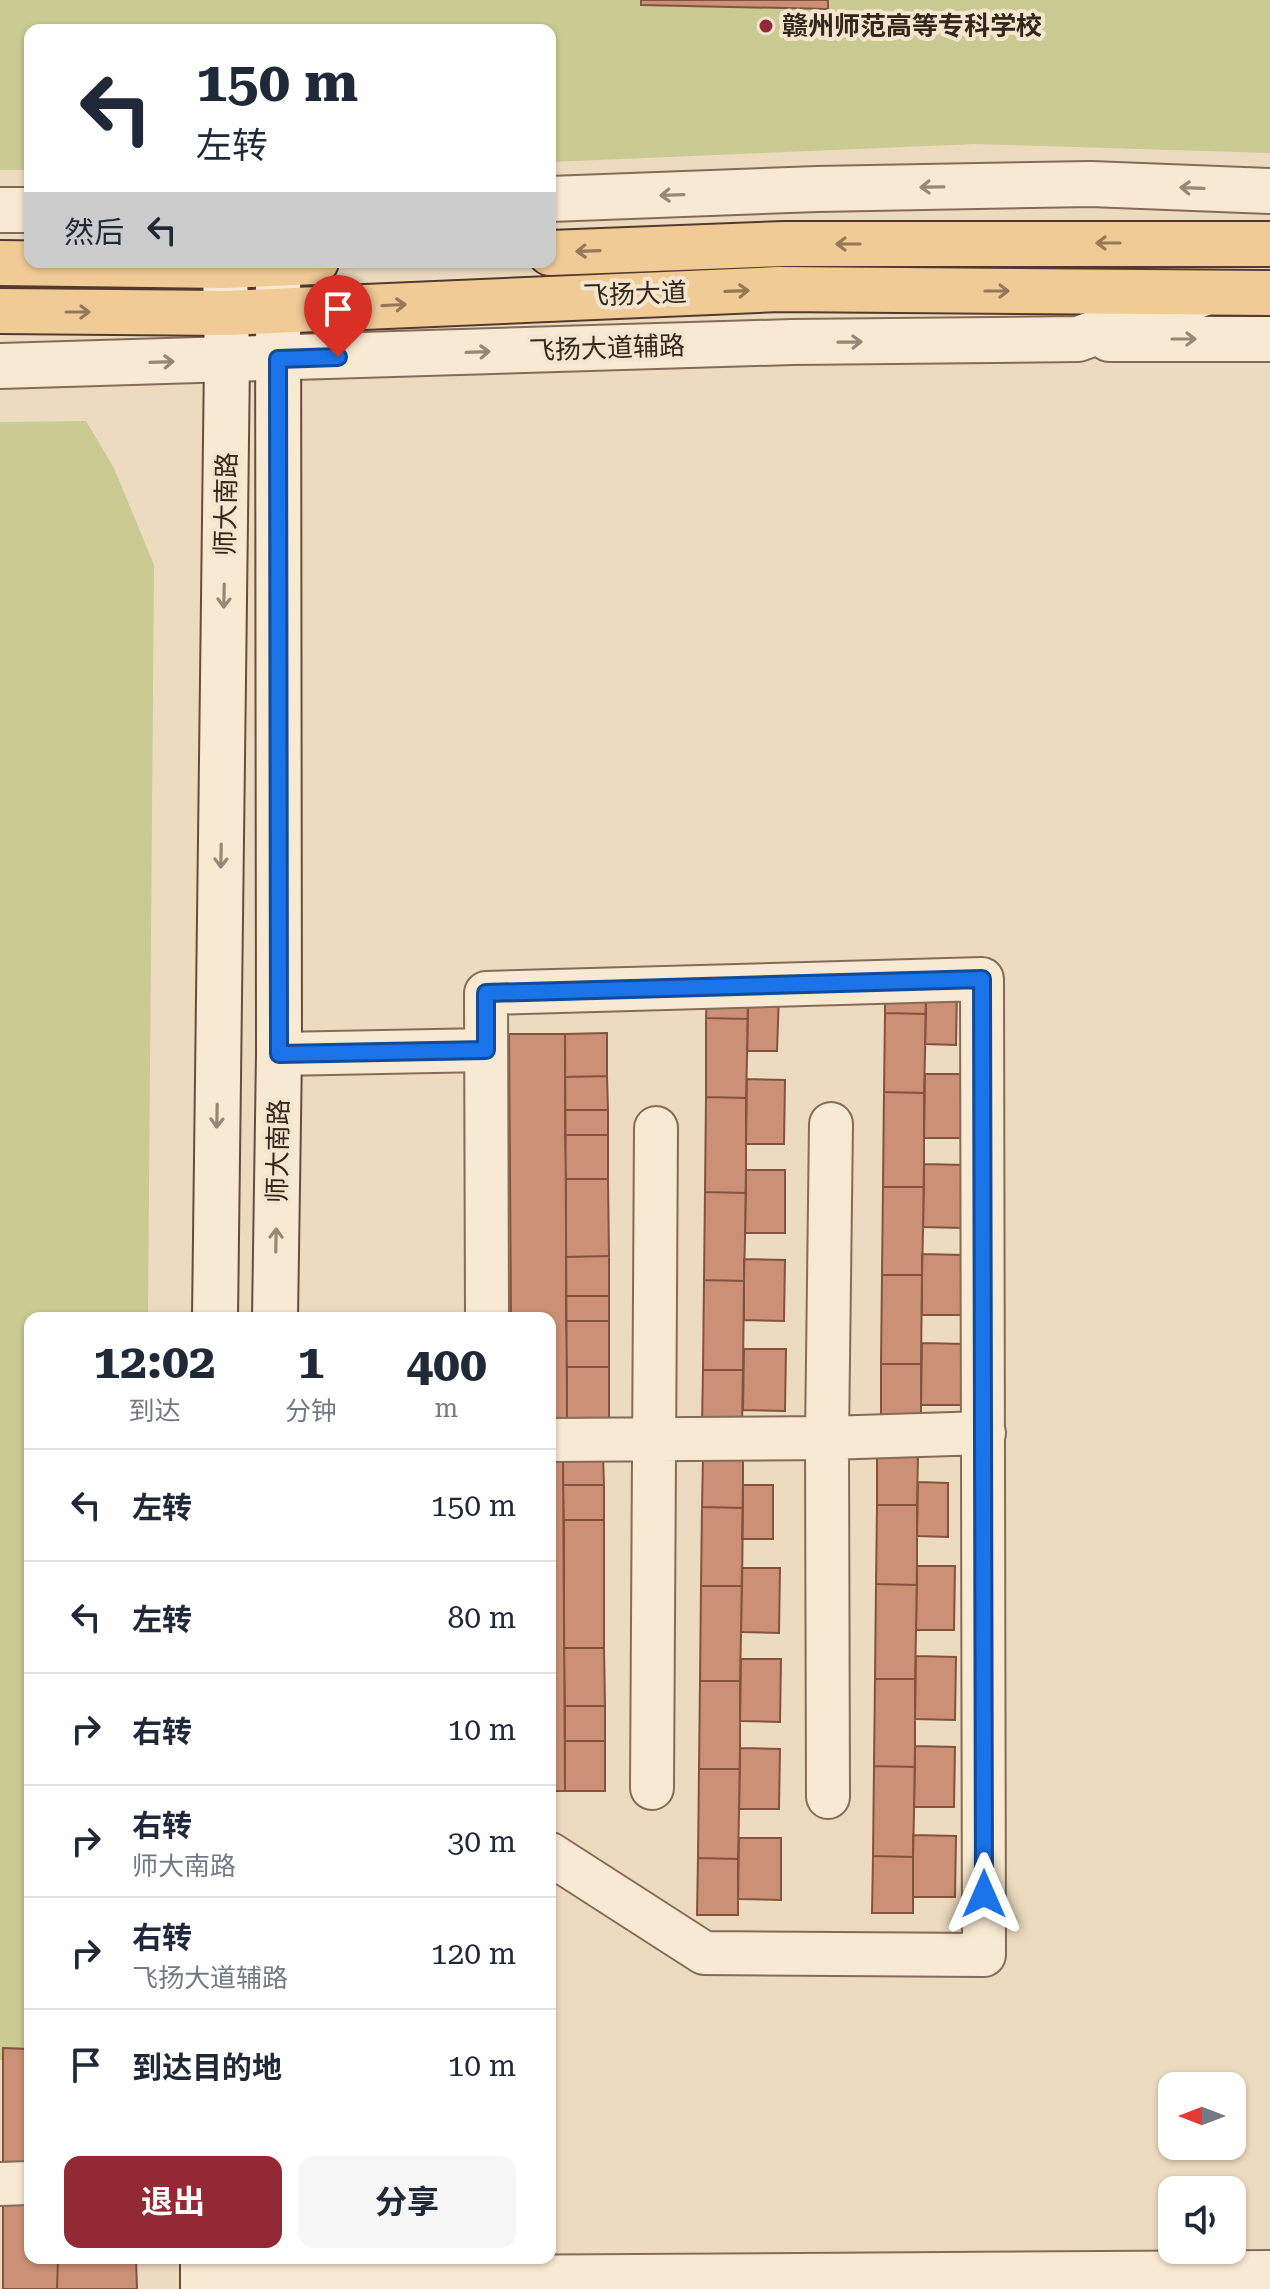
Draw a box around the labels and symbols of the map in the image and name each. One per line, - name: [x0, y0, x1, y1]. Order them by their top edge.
- place label: 赣州师范高等专科学校: [782, 11, 1042, 41]
- marker: 赣州师范高等专科学校: [757, 17, 775, 35]
- one-way arrow: [919, 179, 946, 195]
- one-way arrow: [1179, 181, 1206, 196]
- one-way arrow: [659, 187, 686, 202]
- one-way arrow: [1095, 235, 1122, 251]
- one-way arrow: [835, 236, 862, 252]
- one-way arrow: [575, 244, 602, 259]
- pin: [304, 275, 372, 357]
- street label: 飞扬大道: [583, 277, 687, 311]
- one-way arrow: [724, 283, 750, 298]
- one-way arrow: [983, 283, 1010, 299]
- one-way arrow: [380, 297, 407, 312]
- one-way arrow: [64, 304, 91, 320]
- street label: 飞扬大道辅路: [529, 330, 685, 366]
- one-way arrow: [1170, 331, 1197, 347]
- one-way arrow: [836, 334, 863, 350]
- one-way arrow: [464, 345, 491, 360]
- one-way arrow: [148, 354, 175, 369]
- street label: 师大南路: [210, 452, 242, 556]
- one-way arrow: [216, 582, 232, 609]
- one-way arrow: [213, 842, 229, 869]
- street label: 师大南路: [262, 1099, 294, 1203]
- one-way arrow: [210, 1102, 225, 1129]
- one-way arrow: [268, 1227, 284, 1254]
- position arrow: [942, 1852, 1026, 1936]
- north arrow: [1158, 2072, 1246, 2160]

